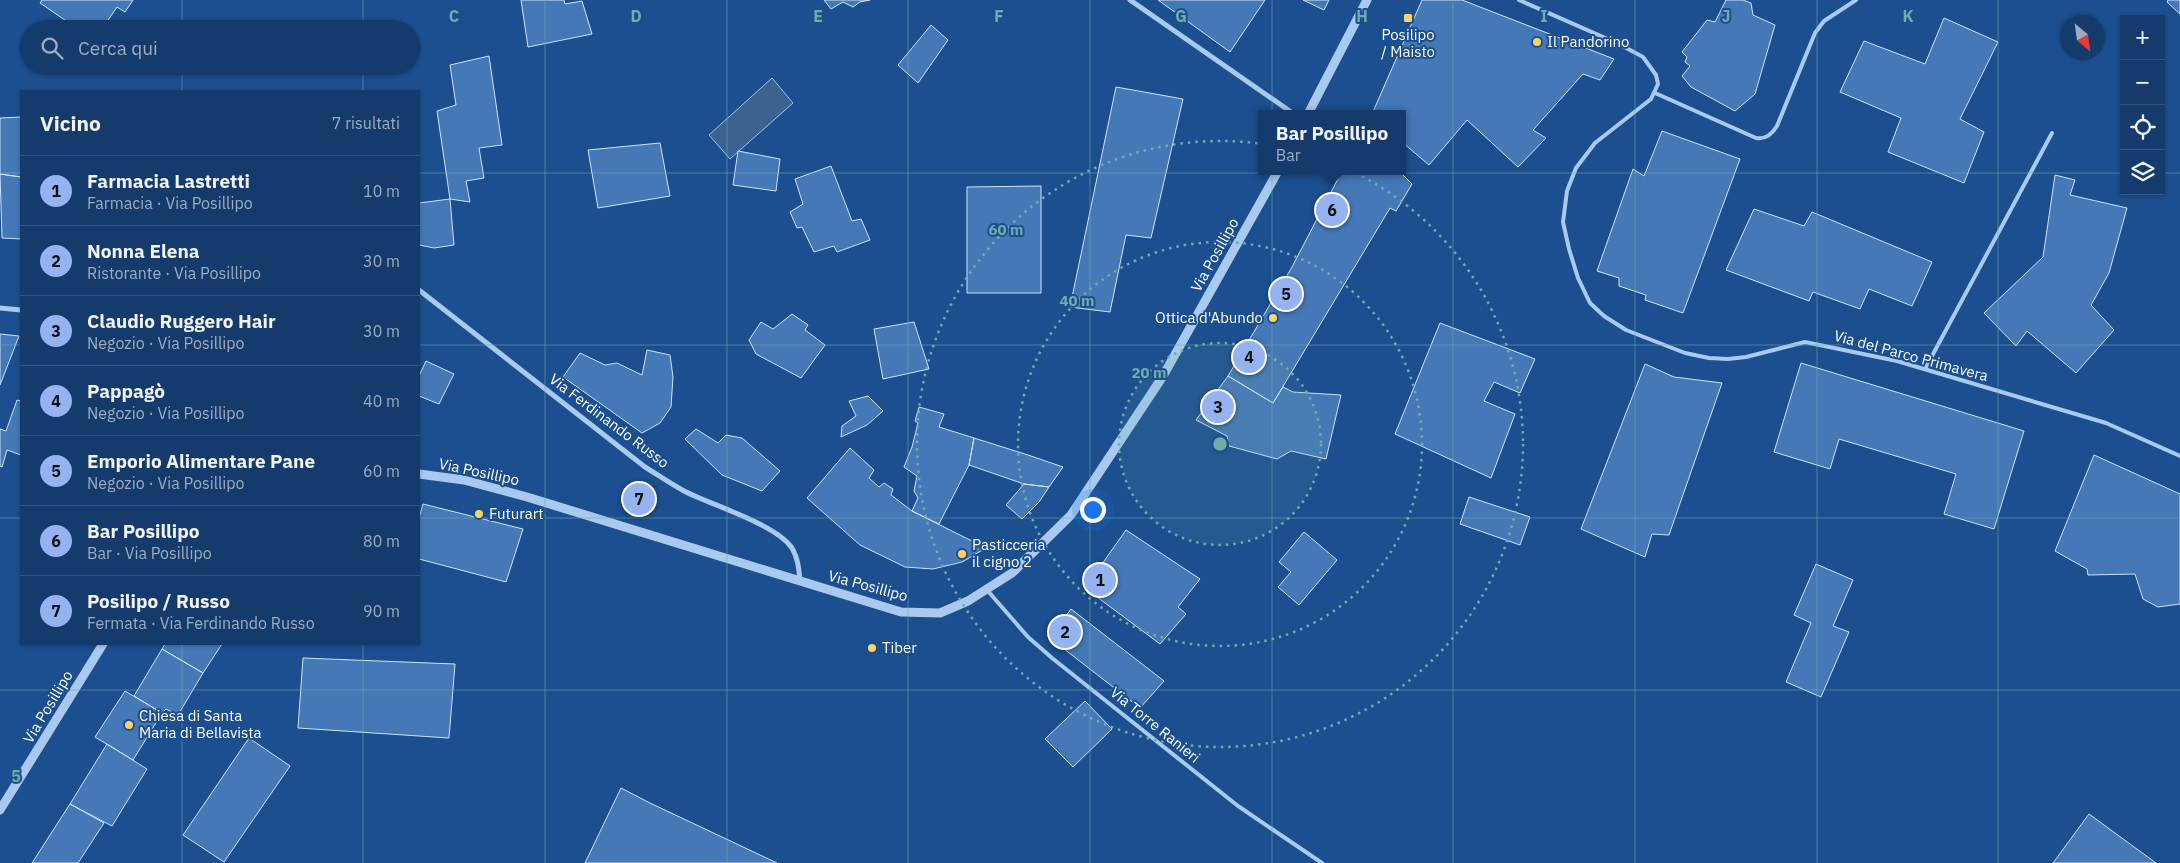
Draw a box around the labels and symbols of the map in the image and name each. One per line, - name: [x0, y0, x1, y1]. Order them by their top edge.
- text: C: [449, 6, 459, 26]
- text: D: [630, 6, 642, 26]
- text: E: [813, 6, 823, 26]
- text: F: [994, 6, 1004, 26]
- text: G: [1175, 6, 1187, 26]
- text: H: [1356, 6, 1368, 26]
- text: I: [1541, 6, 1548, 26]
- text: J: [1722, 6, 1730, 26]
- text: K: [1902, 6, 1914, 26]
- marker: Posilipo / Maisto: [1402, 12, 1414, 24]
- north arrow: [2060, 15, 2105, 60]
- place label: Posilipo / Maisto: [1381, 25, 1435, 61]
- place label: Il Pandorino: [1547, 32, 1629, 51]
- marker: Il Pandorino: [1531, 36, 1543, 48]
- pin: 6: [1316, 191, 1348, 229]
- street label: Via Posillipo: [1186, 214, 1243, 295]
- text: 60 m: [989, 220, 1023, 239]
- pin: 5: [1270, 275, 1302, 313]
- text: 40 m: [1060, 291, 1094, 310]
- place label: Ottica d'Abundo: [1155, 308, 1263, 327]
- marker: Ottica d'Abundo: [1267, 312, 1279, 324]
- street label: Via del Parco Primavera: [1832, 326, 1990, 385]
- pin: 4: [1233, 338, 1265, 376]
- text: 20 m: [1132, 363, 1166, 382]
- street label: Via Ferdinando Russo: [546, 369, 673, 472]
- pin: 3: [1202, 388, 1234, 426]
- centre of rings: [1211, 435, 1229, 453]
- street label: Via Posillipo: [437, 454, 521, 489]
- pin: 7: [623, 480, 655, 518]
- your location: [1080, 497, 1106, 523]
- place label: Futurart: [489, 504, 544, 523]
- marker: Futurart: [473, 508, 485, 520]
- place label: Pasticceria il cigno 2: [972, 535, 1046, 571]
- marker: Pasticceria il cigno 2: [956, 548, 968, 560]
- pin: 1: [1084, 561, 1116, 599]
- street label: Via Posillipo: [826, 566, 910, 605]
- pin: 2: [1049, 613, 1081, 651]
- place label: Tiber: [882, 638, 917, 657]
- marker: Tiber: [866, 642, 878, 654]
- street label: Via Posillipo: [18, 667, 77, 747]
- street label: Via Torre Ranieri: [1106, 682, 1204, 767]
- place label: Chiesa di Santa Maria di Bellavista: [139, 706, 262, 742]
- marker: Chiesa di Santa Maria di Bellavista: [123, 719, 135, 731]
- text: 5: [11, 766, 21, 786]

